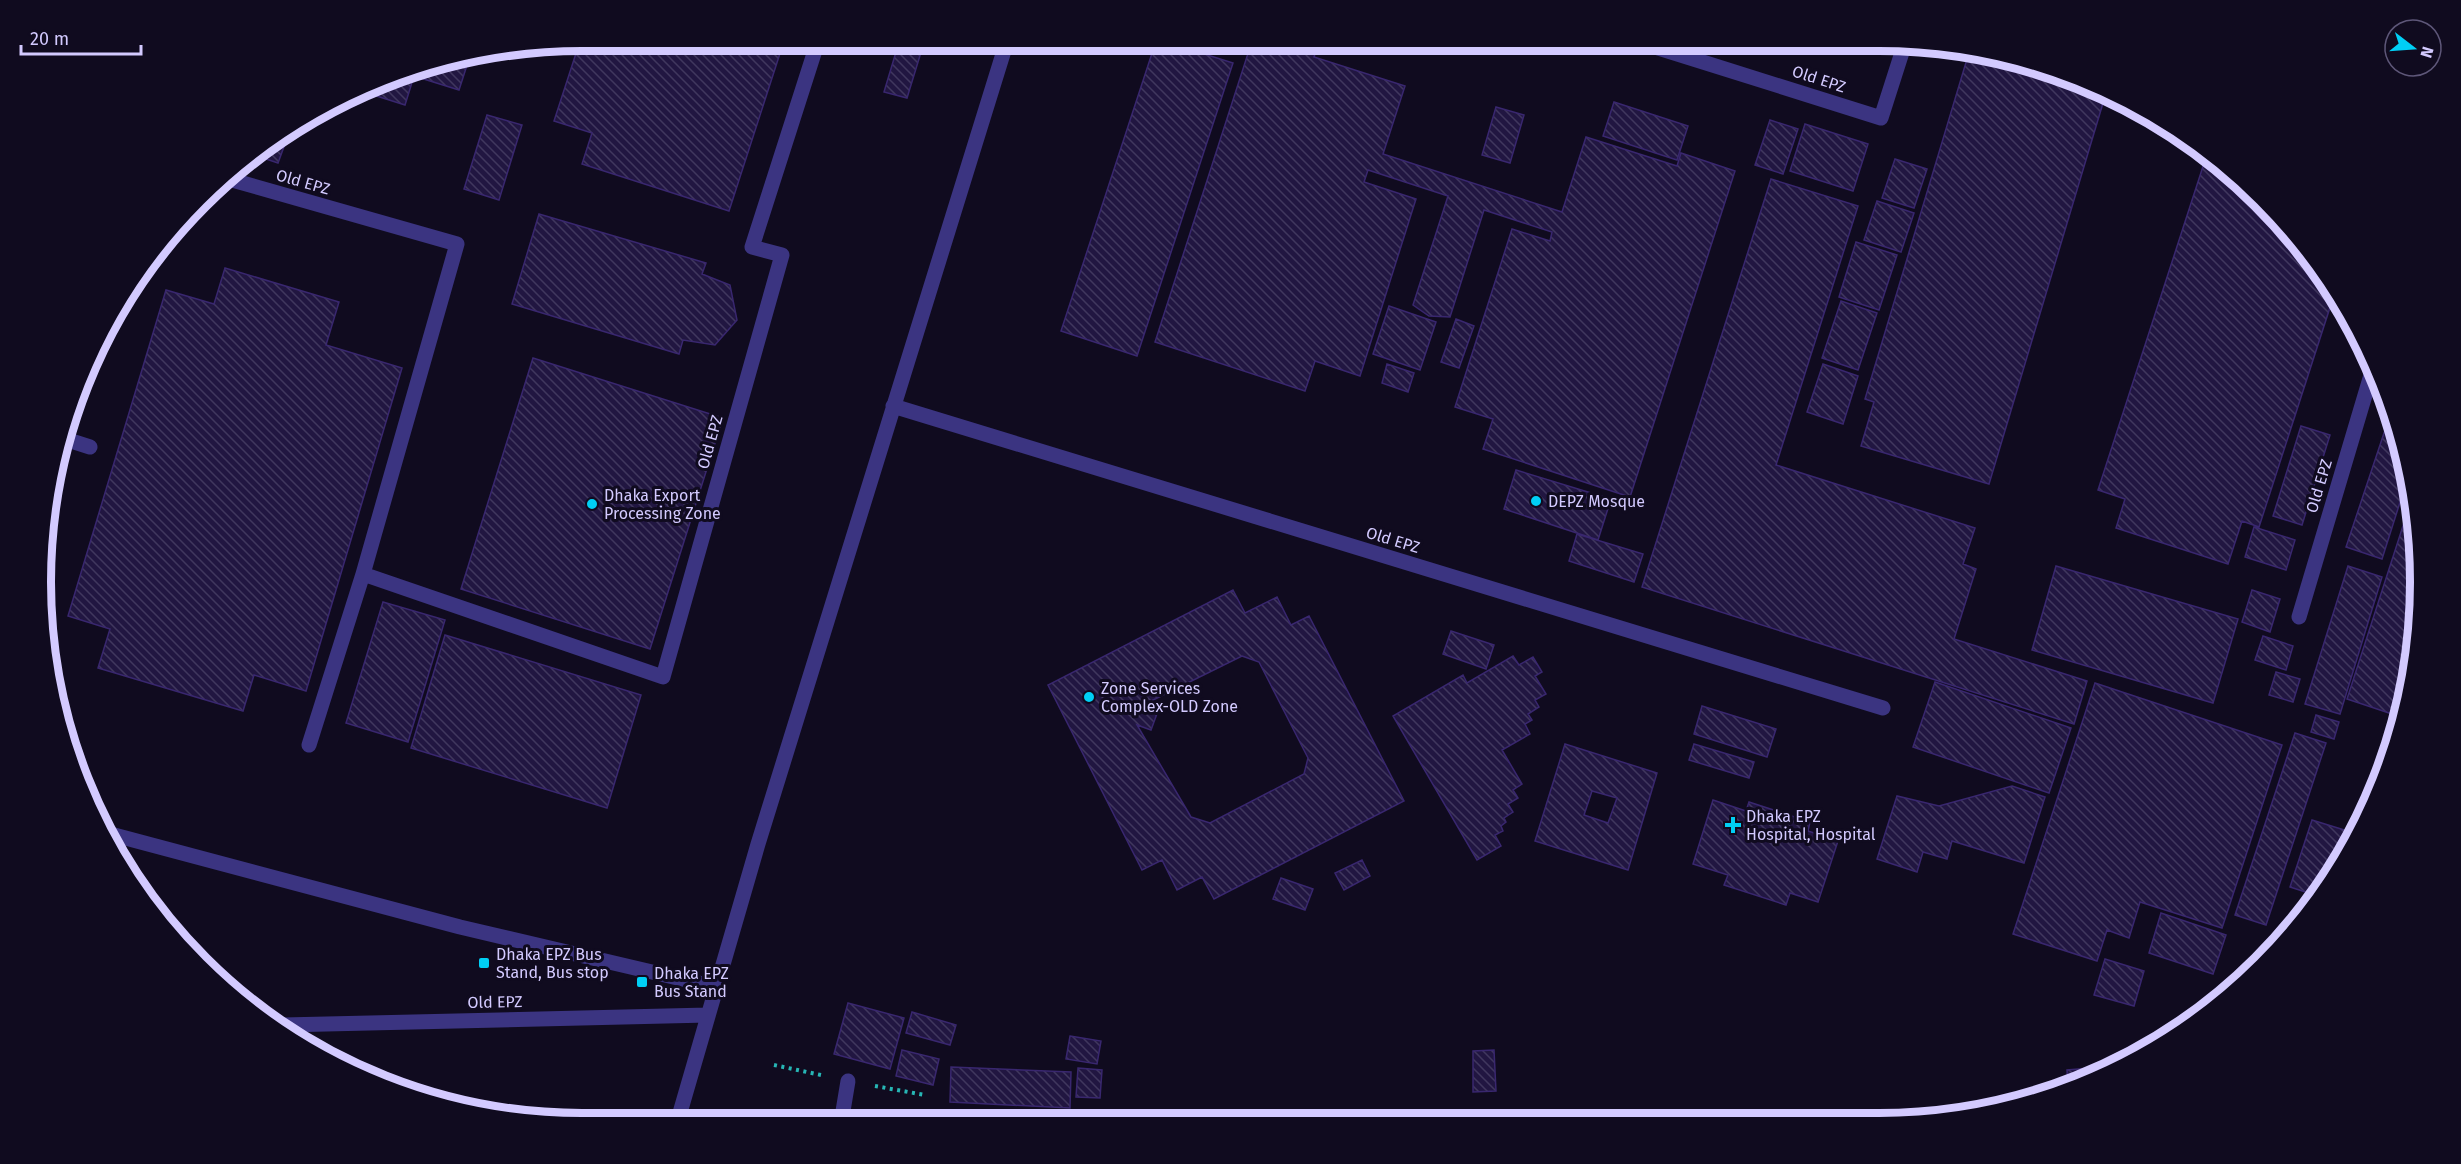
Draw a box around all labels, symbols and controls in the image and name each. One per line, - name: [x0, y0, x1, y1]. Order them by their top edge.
- scale bar: [21, 18, 141, 56]
- north arrow: [2383, 18, 2443, 78]
- text: 20 m: [30, 28, 69, 50]
- text: N: [2416, 44, 2438, 60]
- street label: Old EPZ: [1790, 61, 1848, 97]
- street label: Old EPZ: [274, 165, 332, 199]
- street label: Old EPZ: [693, 413, 727, 471]
- street label: Old EPZ: [2302, 457, 2336, 515]
- place label: Dhaka Export Processing Zone: [604, 486, 721, 523]
- place label: DEPZ Mosque: [1548, 492, 1645, 511]
- marker: DEPZ Mosque: [1529, 494, 1543, 508]
- marker: Dhaka Export Processing Zone: [585, 497, 599, 511]
- street label: Old EPZ: [1364, 523, 1422, 557]
- place label: Zone Services Complex-OLD Zone: [1101, 679, 1238, 716]
- marker: Zone Services Complex-OLD Zone: [1082, 690, 1096, 704]
- place label: Dhaka EPZ Hospital, Hospital: [1746, 807, 1876, 844]
- marker: Dhaka EPZ Hospital, Hospital: [1724, 816, 1742, 834]
- place label: Dhaka EPZ Bus Stand, Bus stop: [496, 945, 609, 982]
- marker: Dhaka EPZ Bus Stand, Bus stop: [477, 956, 491, 970]
- place label: Dhaka EPZ Bus Stand: [654, 964, 729, 1001]
- marker: Dhaka EPZ Bus Stand: [635, 975, 649, 989]
- street label: Old EPZ: [467, 992, 523, 1012]

